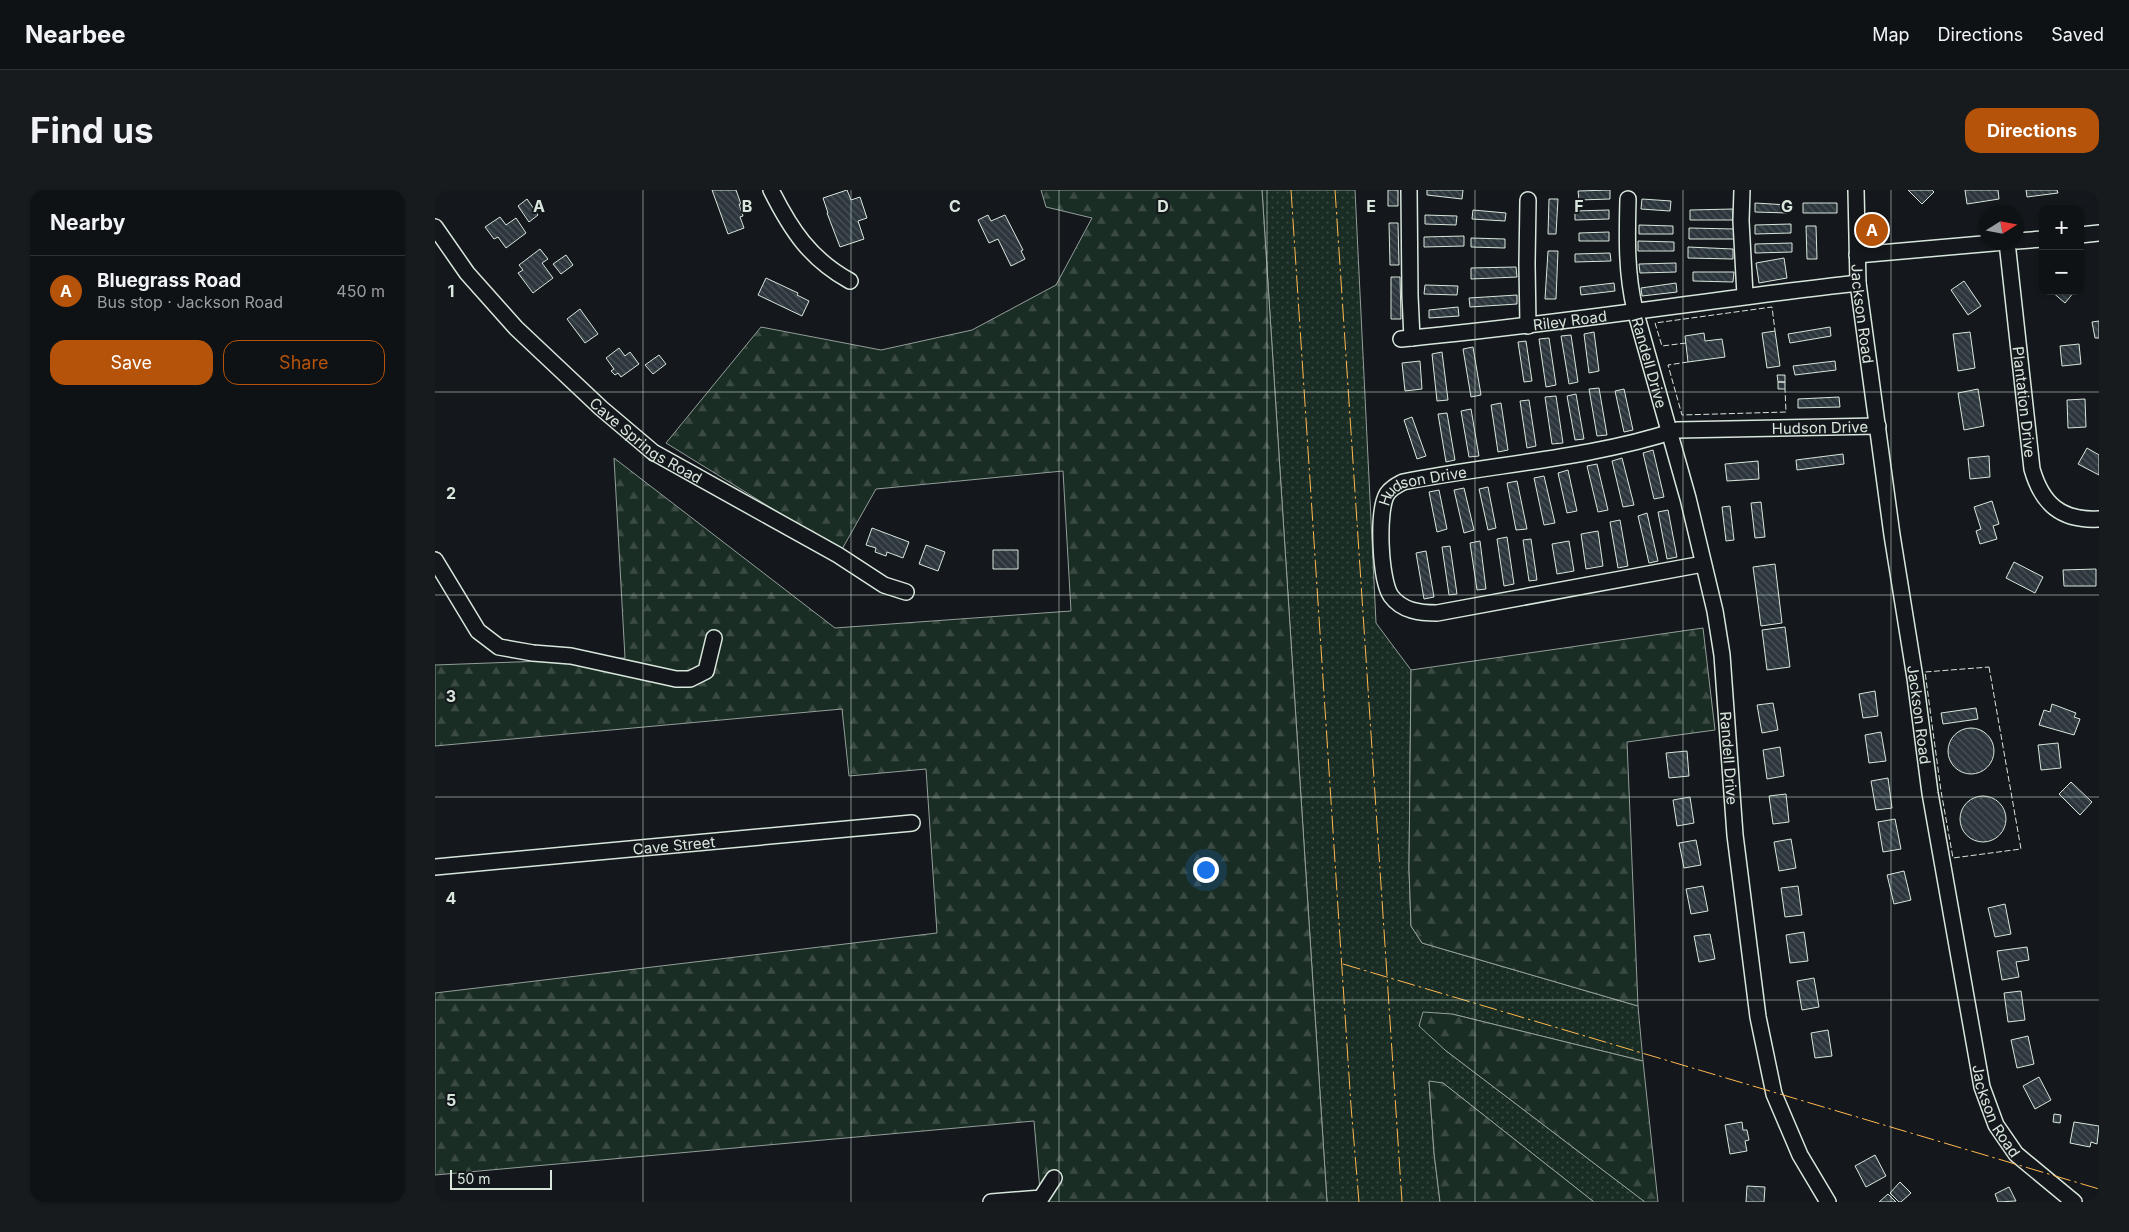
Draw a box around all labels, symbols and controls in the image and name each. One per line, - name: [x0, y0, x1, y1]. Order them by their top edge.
- text: Nearbee: [25, 20, 126, 49]
- text: Map: [1872, 24, 1910, 45]
- text: Directions: [1938, 24, 2023, 45]
- text: Saved: [2051, 24, 2104, 45]
- button: Directions: [1965, 108, 2099, 153]
- text: Find us: [30, 109, 154, 151]
- text: A: [533, 196, 545, 216]
- text: B: [742, 196, 752, 216]
- text: C: [949, 196, 961, 216]
- text: D: [1157, 196, 1169, 216]
- text: E: [1366, 196, 1376, 216]
- text: F: [1574, 196, 1584, 216]
- text: G: [1781, 196, 1793, 216]
- north arrow: [1979, 205, 2024, 250]
- map controls: [2039, 205, 2084, 295]
- button: +: [2039, 205, 2084, 250]
- text: Nearby: [50, 210, 125, 235]
- pin: A: [1856, 211, 1888, 249]
- button: −: [2039, 250, 2084, 295]
- street label: Jackson Road: [1848, 264, 1878, 365]
- text: Bluegrass Road: [97, 269, 241, 292]
- text: A: [60, 281, 72, 301]
- text: 450 m: [336, 281, 385, 301]
- text: 1: [448, 281, 454, 301]
- text: Bus stop · Jackson Road: [97, 292, 283, 312]
- street label: Riley Road: [1532, 306, 1608, 334]
- street label: Randell Drive: [1628, 315, 1672, 410]
- button: Save: [50, 340, 213, 385]
- button: Share: [223, 340, 385, 385]
- street label: Plantation Drive: [2009, 345, 2040, 459]
- street label: Cave Springs Road: [586, 393, 706, 487]
- street label: Hudson Drive: [1771, 417, 1868, 438]
- street label: Hudson Drive: [1374, 462, 1468, 508]
- text: 2: [446, 483, 456, 503]
- street label: Jackson Road: [1904, 664, 1936, 765]
- text: 3: [446, 686, 456, 706]
- street label: Randell Drive: [1717, 711, 1742, 805]
- street label: Cave Street: [632, 832, 716, 858]
- your location: [1193, 857, 1219, 883]
- text: 4: [446, 888, 457, 908]
- street label: Jackson Road: [1969, 1063, 2025, 1161]
- text: 5: [446, 1090, 456, 1110]
- scale bar: [450, 1167, 553, 1190]
- text: 50 m: [457, 1170, 491, 1187]

